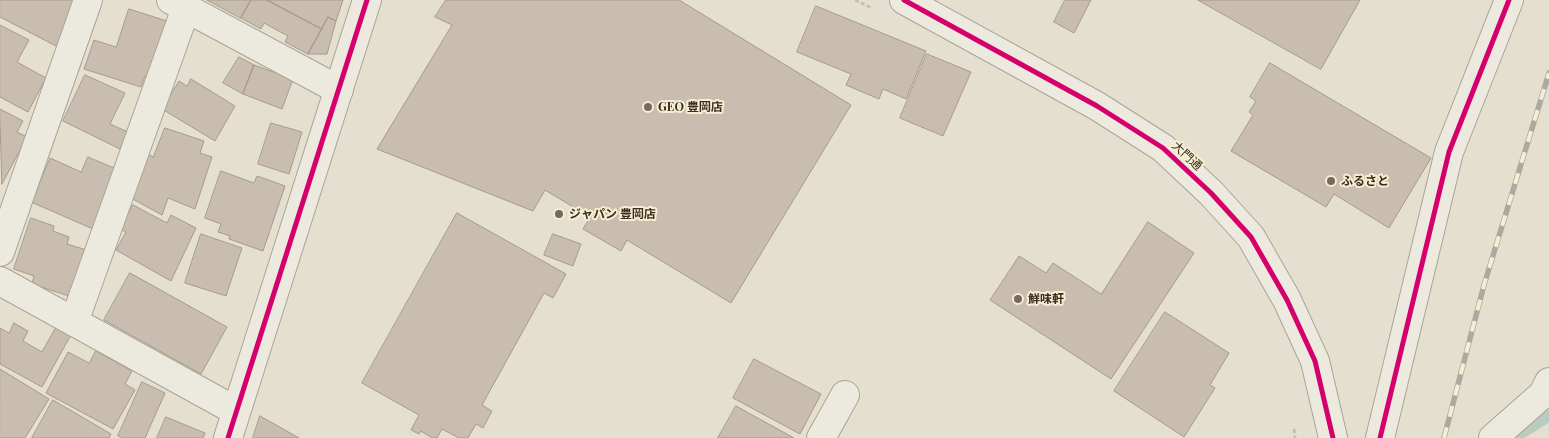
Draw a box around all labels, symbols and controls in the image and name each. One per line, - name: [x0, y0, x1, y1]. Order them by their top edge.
- place label: GEO 豊岡店: [658, 100, 723, 114]
- marker: GEO 豊岡店: [642, 101, 654, 113]
- street label: 大門通: [1169, 138, 1205, 174]
- place label: ふるさと: [1341, 174, 1389, 188]
- marker: ふるさと: [1325, 175, 1337, 187]
- place label: ジャパン 豊岡店: [569, 207, 656, 221]
- marker: ジャパン 豊岡店: [553, 208, 565, 220]
- place label: 鮮味軒: [1028, 292, 1064, 306]
- marker: 鮮味軒: [1012, 293, 1024, 305]

